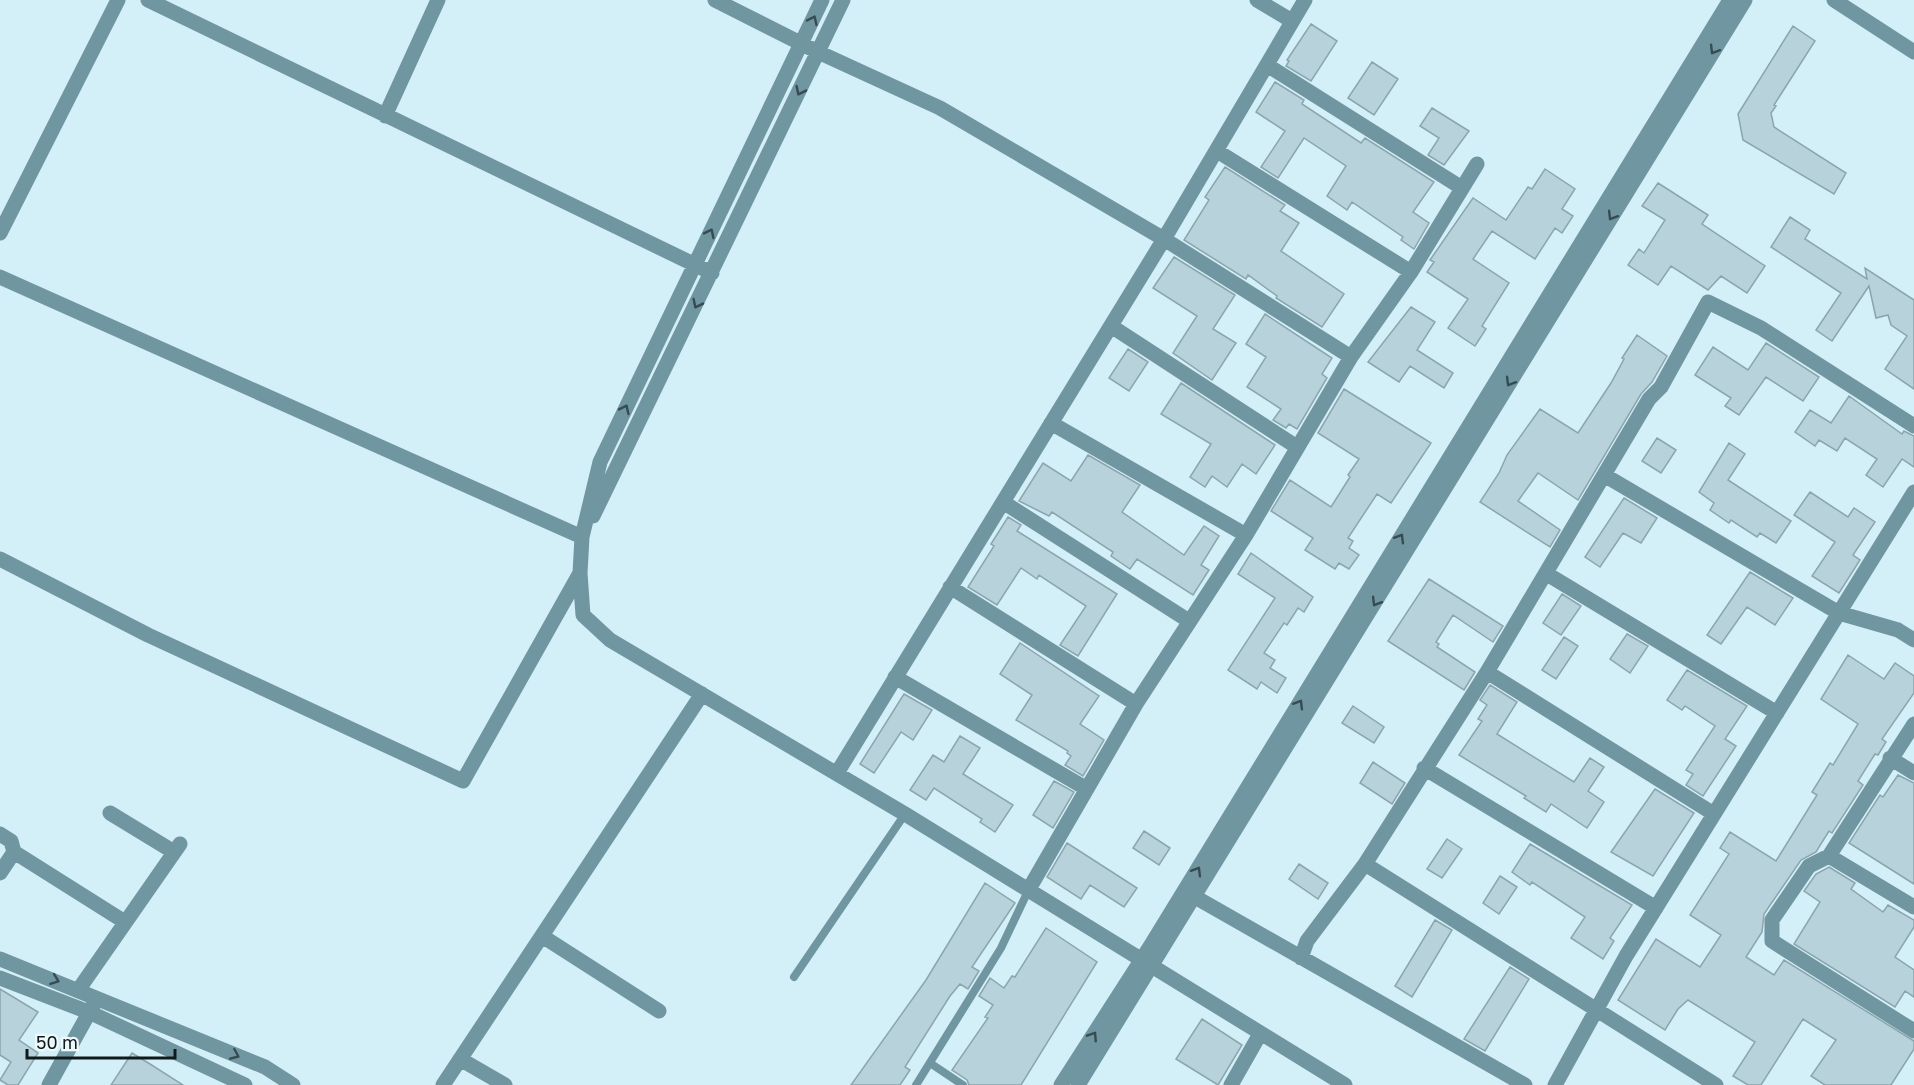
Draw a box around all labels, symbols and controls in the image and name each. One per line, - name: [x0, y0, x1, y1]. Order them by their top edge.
- one-way arrow: [805, 15, 817, 26]
- one-way arrow: [1710, 44, 1722, 54]
- one-way arrow: [795, 84, 807, 95]
- one-way arrow: [1608, 210, 1620, 220]
- one-way arrow: [702, 229, 714, 240]
- one-way arrow: [692, 298, 704, 309]
- one-way arrow: [1506, 376, 1518, 386]
- one-way arrow: [618, 404, 630, 415]
- one-way arrow: [1393, 534, 1405, 544]
- one-way arrow: [1371, 596, 1383, 606]
- one-way arrow: [1291, 700, 1303, 710]
- one-way arrow: [1189, 867, 1201, 877]
- one-way arrow: [48, 973, 59, 985]
- scale bar: [27, 1022, 176, 1060]
- text: 50 m: [36, 1031, 78, 1053]
- one-way arrow: [1086, 1032, 1097, 1043]
- one-way arrow: [228, 1047, 239, 1059]

